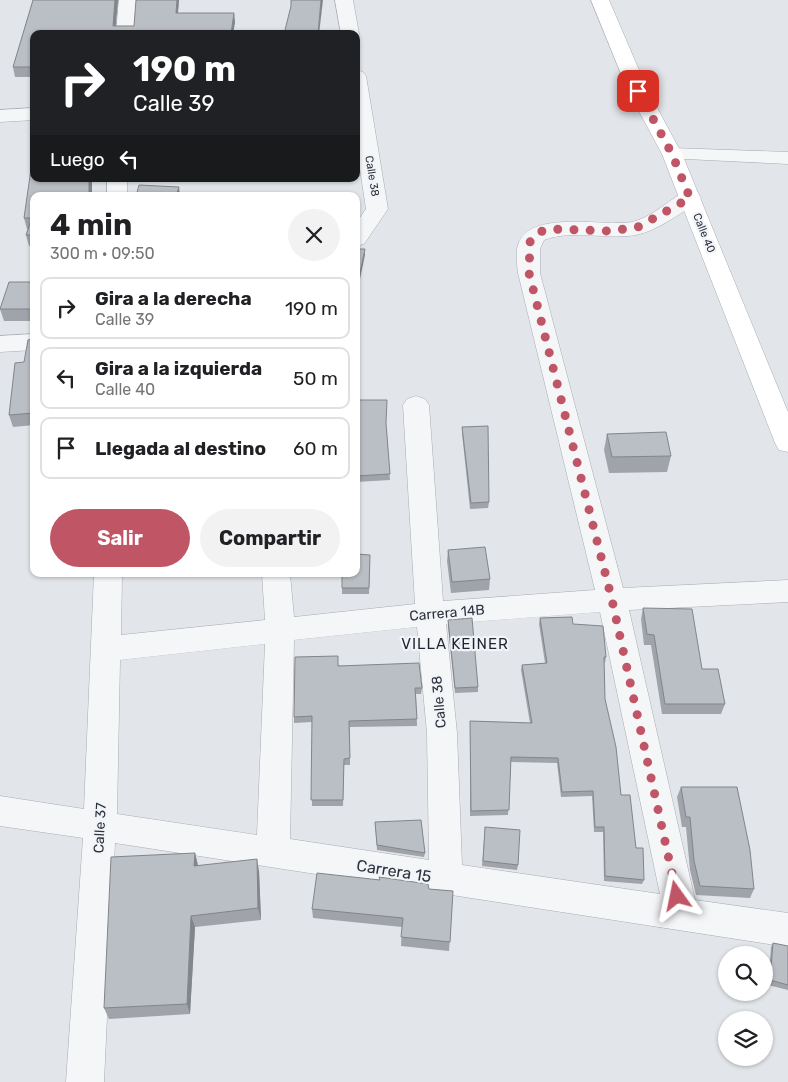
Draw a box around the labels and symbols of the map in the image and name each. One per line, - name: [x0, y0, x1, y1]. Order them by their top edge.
- pin: [617, 70, 659, 112]
- street label: Calle 38: [362, 155, 382, 197]
- street label: Calle 40: [690, 211, 718, 255]
- street label: Carrera 14B: [409, 601, 485, 625]
- district label: VILLA KEINER: [401, 635, 509, 653]
- street label: Calle 38: [428, 675, 450, 729]
- street label: Calle 37: [90, 802, 110, 854]
- street label: Carrera 15: [355, 856, 433, 886]
- position arrow: [650, 869, 702, 921]

